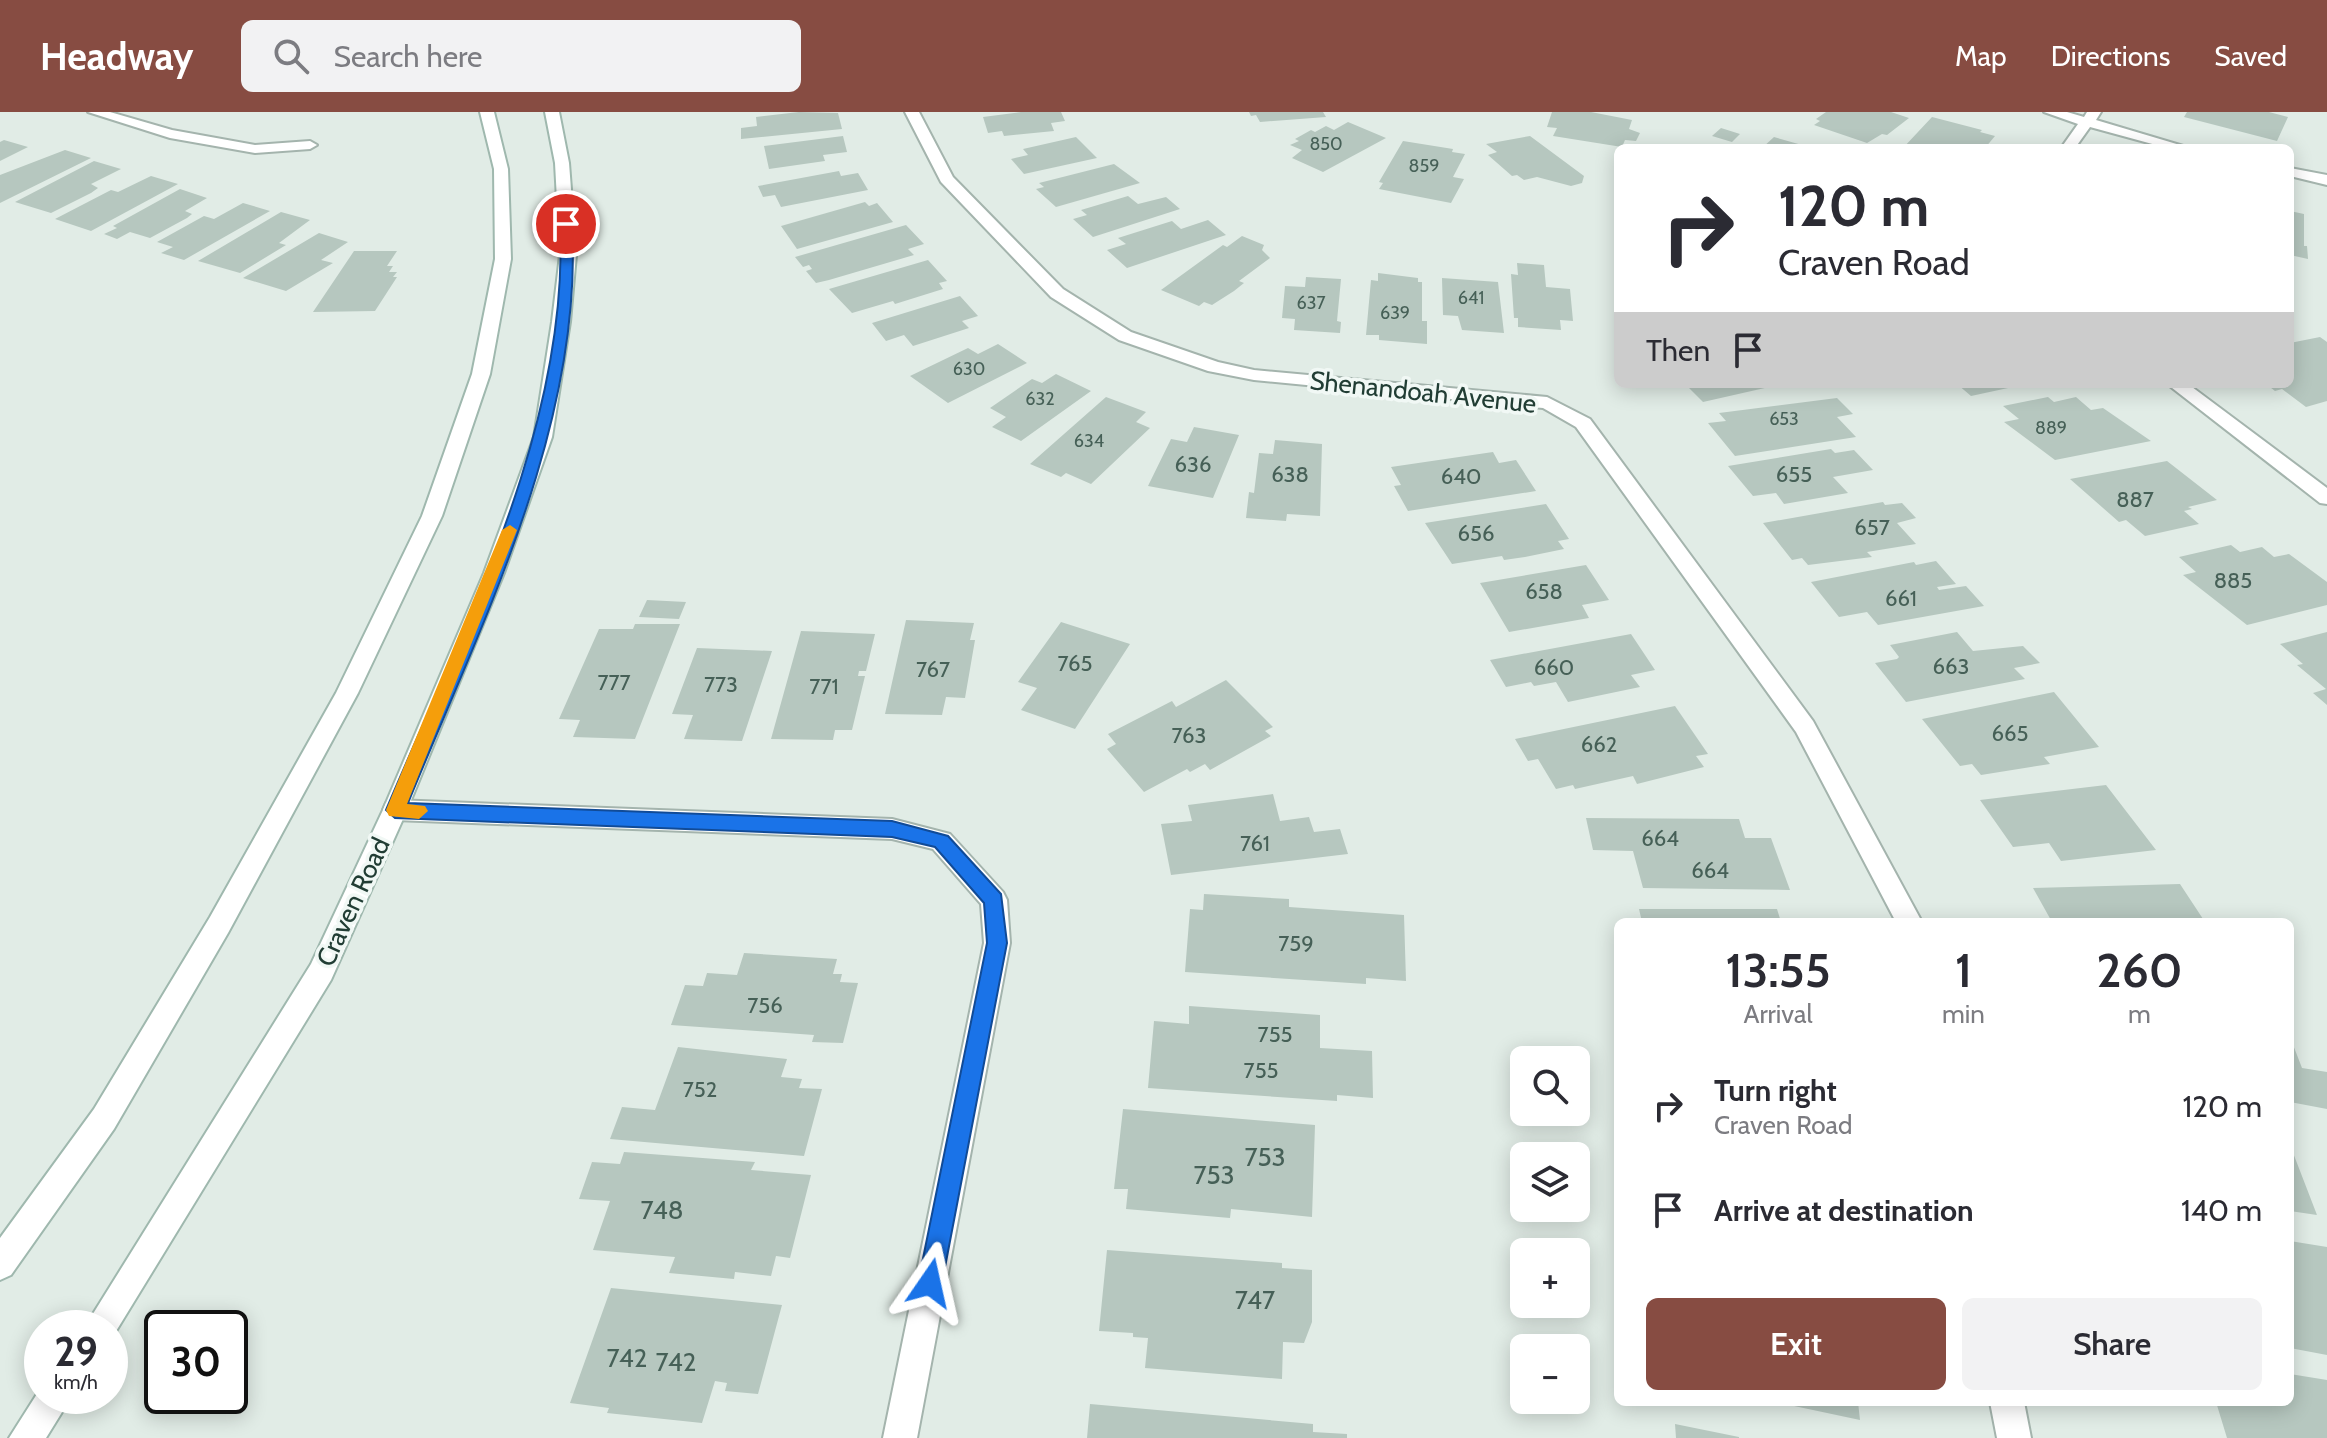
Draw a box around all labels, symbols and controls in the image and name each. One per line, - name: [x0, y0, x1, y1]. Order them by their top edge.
- search box: [241, 20, 801, 92]
- text: Headway: [40, 33, 193, 80]
- icon: search: [269, 34, 313, 78]
- text: Search here: [333, 38, 482, 75]
- text: Map: [1955, 39, 2007, 73]
- text: Directions: [2051, 39, 2170, 73]
- text: Saved: [2214, 39, 2287, 73]
- house number: 850: [1309, 133, 1343, 155]
- house number: 859: [1409, 155, 1439, 177]
- text: 120 m: [1778, 172, 1929, 240]
- icon: right: [1646, 176, 1750, 280]
- pin: [532, 190, 600, 258]
- icon: arrive: [544, 202, 588, 246]
- text: Craven Road: [1778, 240, 1970, 284]
- house number: 641: [1458, 287, 1484, 309]
- house number: 637: [1296, 292, 1326, 314]
- house number: 639: [1380, 302, 1410, 324]
- icon: arrive: [1726, 328, 1770, 372]
- text: Then: [1646, 332, 1710, 369]
- house number: 630: [953, 358, 985, 380]
- street label: Shenandoah Avenue: [1308, 364, 1538, 420]
- house number: 632: [1025, 388, 1055, 410]
- house number: 653: [1769, 408, 1799, 430]
- house number: 889: [2035, 417, 2067, 439]
- house number: 634: [1074, 430, 1104, 452]
- house number: 636: [1175, 451, 1211, 478]
- house number: 638: [1271, 461, 1309, 488]
- house number: 655: [1776, 461, 1812, 488]
- house number: 640: [1441, 463, 1481, 490]
- house number: 887: [2116, 486, 2154, 513]
- house number: 657: [1854, 514, 1890, 541]
- house number: 656: [1458, 520, 1494, 547]
- house number: 885: [2214, 567, 2252, 594]
- house number: 658: [1525, 578, 1563, 605]
- house number: 661: [1885, 585, 1917, 612]
- house number: 765: [1058, 650, 1092, 677]
- house number: 663: [1933, 653, 1969, 680]
- house number: 660: [1534, 654, 1574, 681]
- house number: 767: [916, 656, 950, 683]
- house number: 777: [597, 669, 631, 696]
- house number: 773: [704, 671, 738, 698]
- house number: 771: [809, 673, 839, 700]
- house number: 665: [1992, 720, 2028, 747]
- house number: 763: [1172, 722, 1206, 749]
- house number: 662: [1581, 731, 1617, 758]
- house number: 664: [1641, 825, 1679, 852]
- house number: 761: [1240, 830, 1270, 857]
- street label: Craven Road: [309, 832, 397, 972]
- house number: 664: [1691, 857, 1729, 884]
- house number: 759: [1278, 930, 1314, 957]
- text: 13:55: [1726, 941, 1830, 999]
- text: 1: [1955, 941, 1972, 999]
- text: 260: [2096, 941, 2182, 999]
- house number: 756: [747, 992, 783, 1019]
- text: Arrival: [1743, 998, 1813, 1030]
- text: min: [1942, 998, 1985, 1030]
- text: m: [2128, 998, 2151, 1030]
- house number: 755: [1258, 1021, 1292, 1048]
- map controls: [1510, 1046, 1590, 1414]
- button: search: [1510, 1046, 1590, 1126]
- house number: 755: [1244, 1057, 1278, 1084]
- text: Turn right: [1714, 1072, 1837, 1109]
- house number: 752: [683, 1076, 717, 1103]
- icon: right: [1646, 1084, 1690, 1128]
- text: 120 m: [2182, 1088, 2262, 1125]
- text: Craven Road: [1714, 1109, 1853, 1141]
- house number: 753: [1244, 1141, 1286, 1173]
- button: layers: [1510, 1142, 1590, 1222]
- house number: 753: [1193, 1159, 1235, 1191]
- icon: arrive: [1646, 1188, 1690, 1232]
- text: Arrive at destination: [1714, 1192, 1974, 1229]
- text: 140 m: [2181, 1192, 2262, 1229]
- house number: 748: [641, 1194, 683, 1226]
- button: +: [1510, 1238, 1590, 1318]
- position arrow: [888, 1241, 972, 1325]
- house number: 747: [1235, 1284, 1275, 1316]
- button: Exit: [1646, 1298, 1946, 1390]
- button: Share: [1962, 1298, 2262, 1390]
- speed limit sign: 30: [144, 1310, 248, 1414]
- text: 29: [54, 1327, 98, 1376]
- button: −: [1510, 1334, 1590, 1414]
- house number: 742: [607, 1342, 647, 1374]
- house number: 742: [656, 1346, 696, 1378]
- text: km/h: [54, 1370, 98, 1394]

